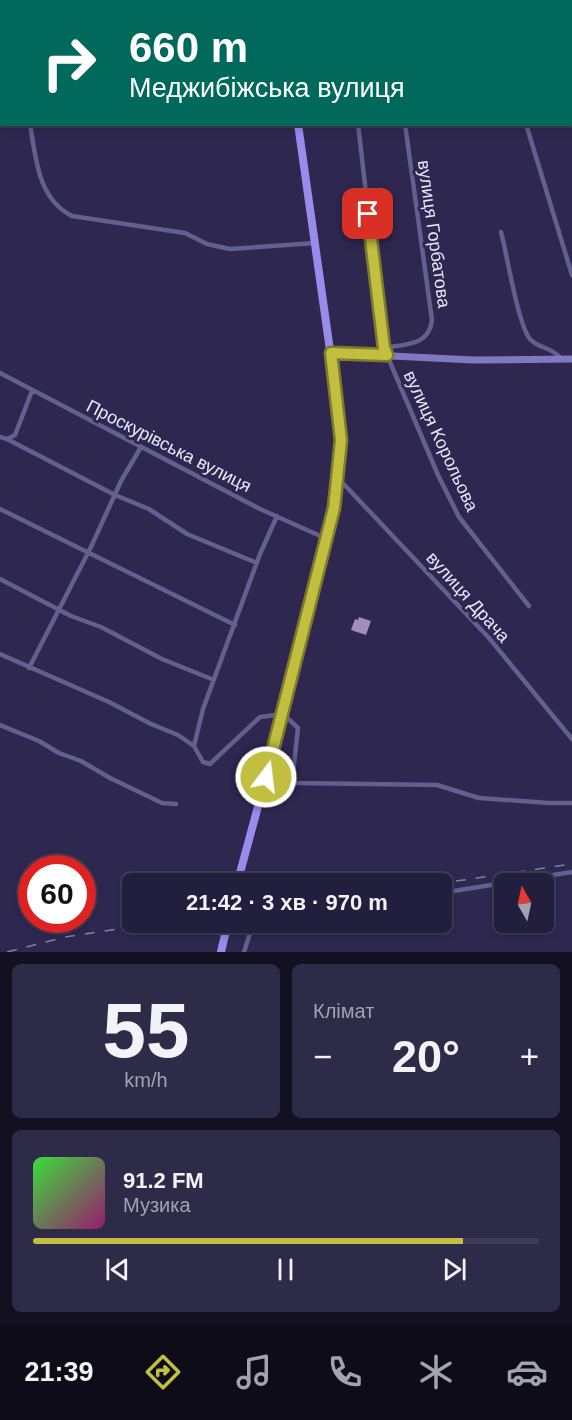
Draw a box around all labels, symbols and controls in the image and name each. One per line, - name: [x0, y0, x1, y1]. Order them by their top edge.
- icon: right: [30, 24, 108, 102]
- text: 660 m: [129, 24, 248, 71]
- text: Меджибіжська вулиця: [129, 73, 405, 103]
- street label: вулиця Горбатова: [414, 159, 454, 310]
- pin: [342, 188, 393, 239]
- icon: arrive: [351, 197, 384, 230]
- street label: вулиця Корольова: [400, 368, 483, 515]
- street label: Проскурівська вулиця: [83, 396, 255, 496]
- street label: вулиця Драча: [422, 548, 514, 647]
- position arrow: [234, 745, 298, 809]
- speed limit sign: 60: [18, 855, 96, 933]
- north arrow: [494, 873, 554, 933]
- map controls: [494, 873, 554, 933]
- text: 21:42 · 3 хв · 970 m: [186, 890, 388, 915]
- text: 55: [103, 986, 189, 1074]
- text: Клімат: [313, 1000, 374, 1022]
- text: 20°: [392, 1031, 460, 1082]
- text: −: [313, 1038, 332, 1075]
- text: +: [520, 1038, 539, 1075]
- text: km/h: [124, 1069, 168, 1091]
- text: 91.2 FM: [123, 1168, 204, 1193]
- text: Музика: [123, 1194, 191, 1216]
- icon: previous: [101, 1253, 134, 1286]
- icon: pause: [269, 1253, 302, 1286]
- icon: next: [438, 1253, 471, 1286]
- icon: directions: [142, 1351, 184, 1393]
- icon: music: [233, 1351, 275, 1393]
- icon: phone: [324, 1351, 366, 1393]
- icon: climate: [415, 1351, 457, 1393]
- icon: car: [506, 1351, 548, 1393]
- text: 21:39: [24, 1357, 93, 1387]

